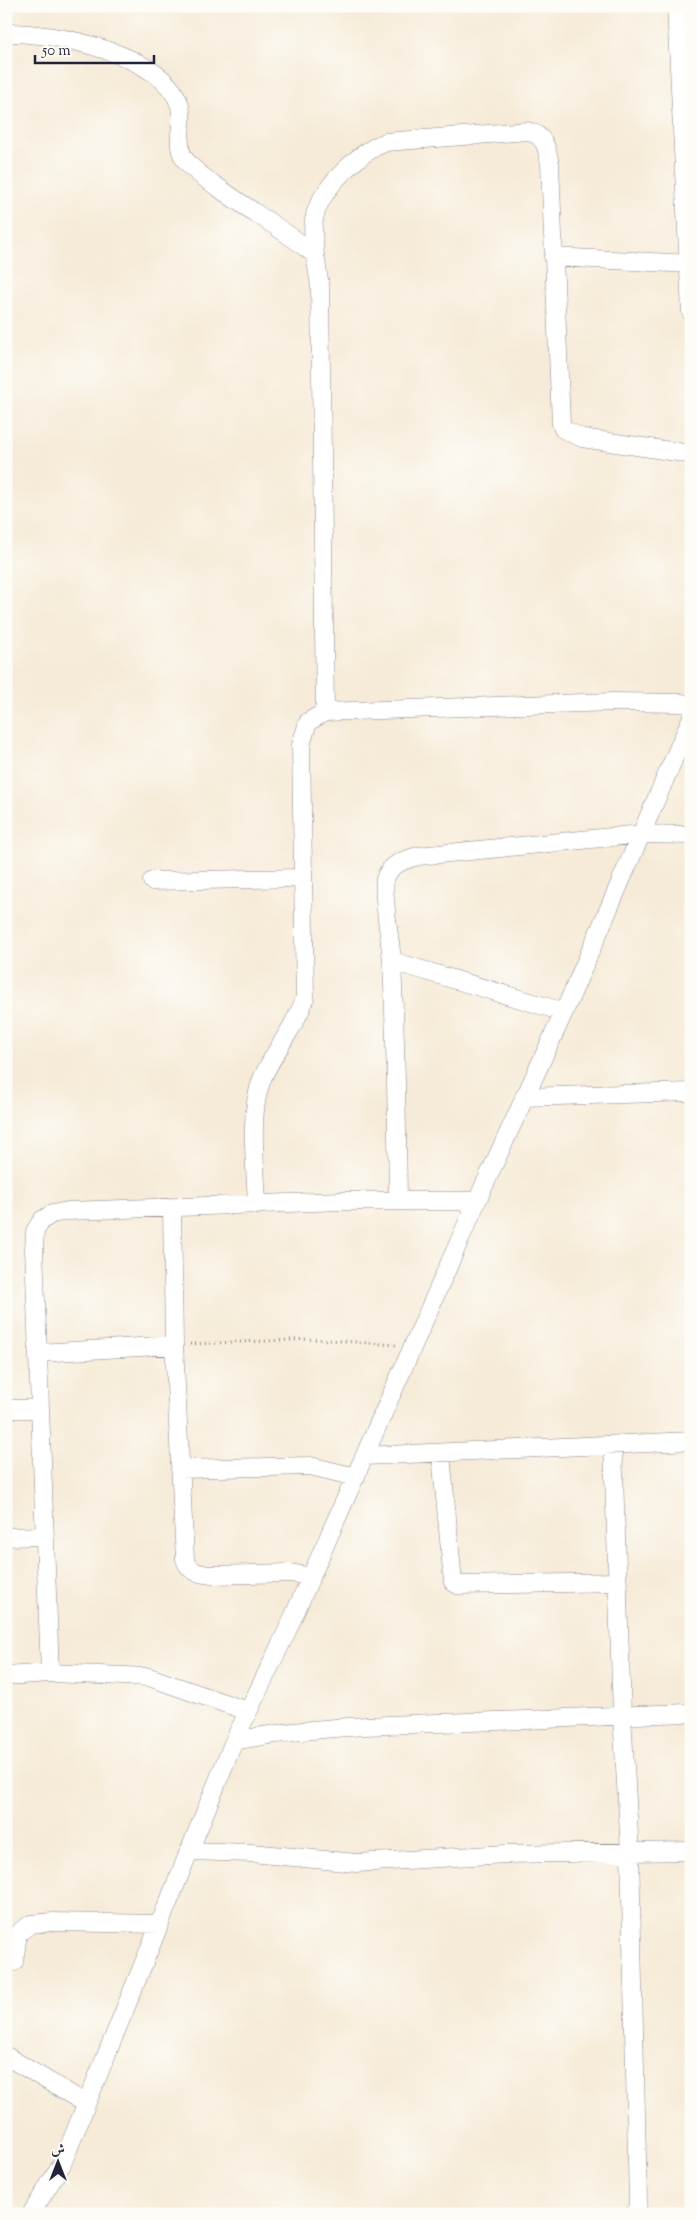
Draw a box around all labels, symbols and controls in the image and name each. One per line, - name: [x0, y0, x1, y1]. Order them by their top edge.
- scale bar: [35, 32, 154, 64]
- text: 50 m: [41, 41, 71, 62]
- north arrow: [32, 2138, 82, 2188]
- text: ش: [51, 2141, 65, 2161]

